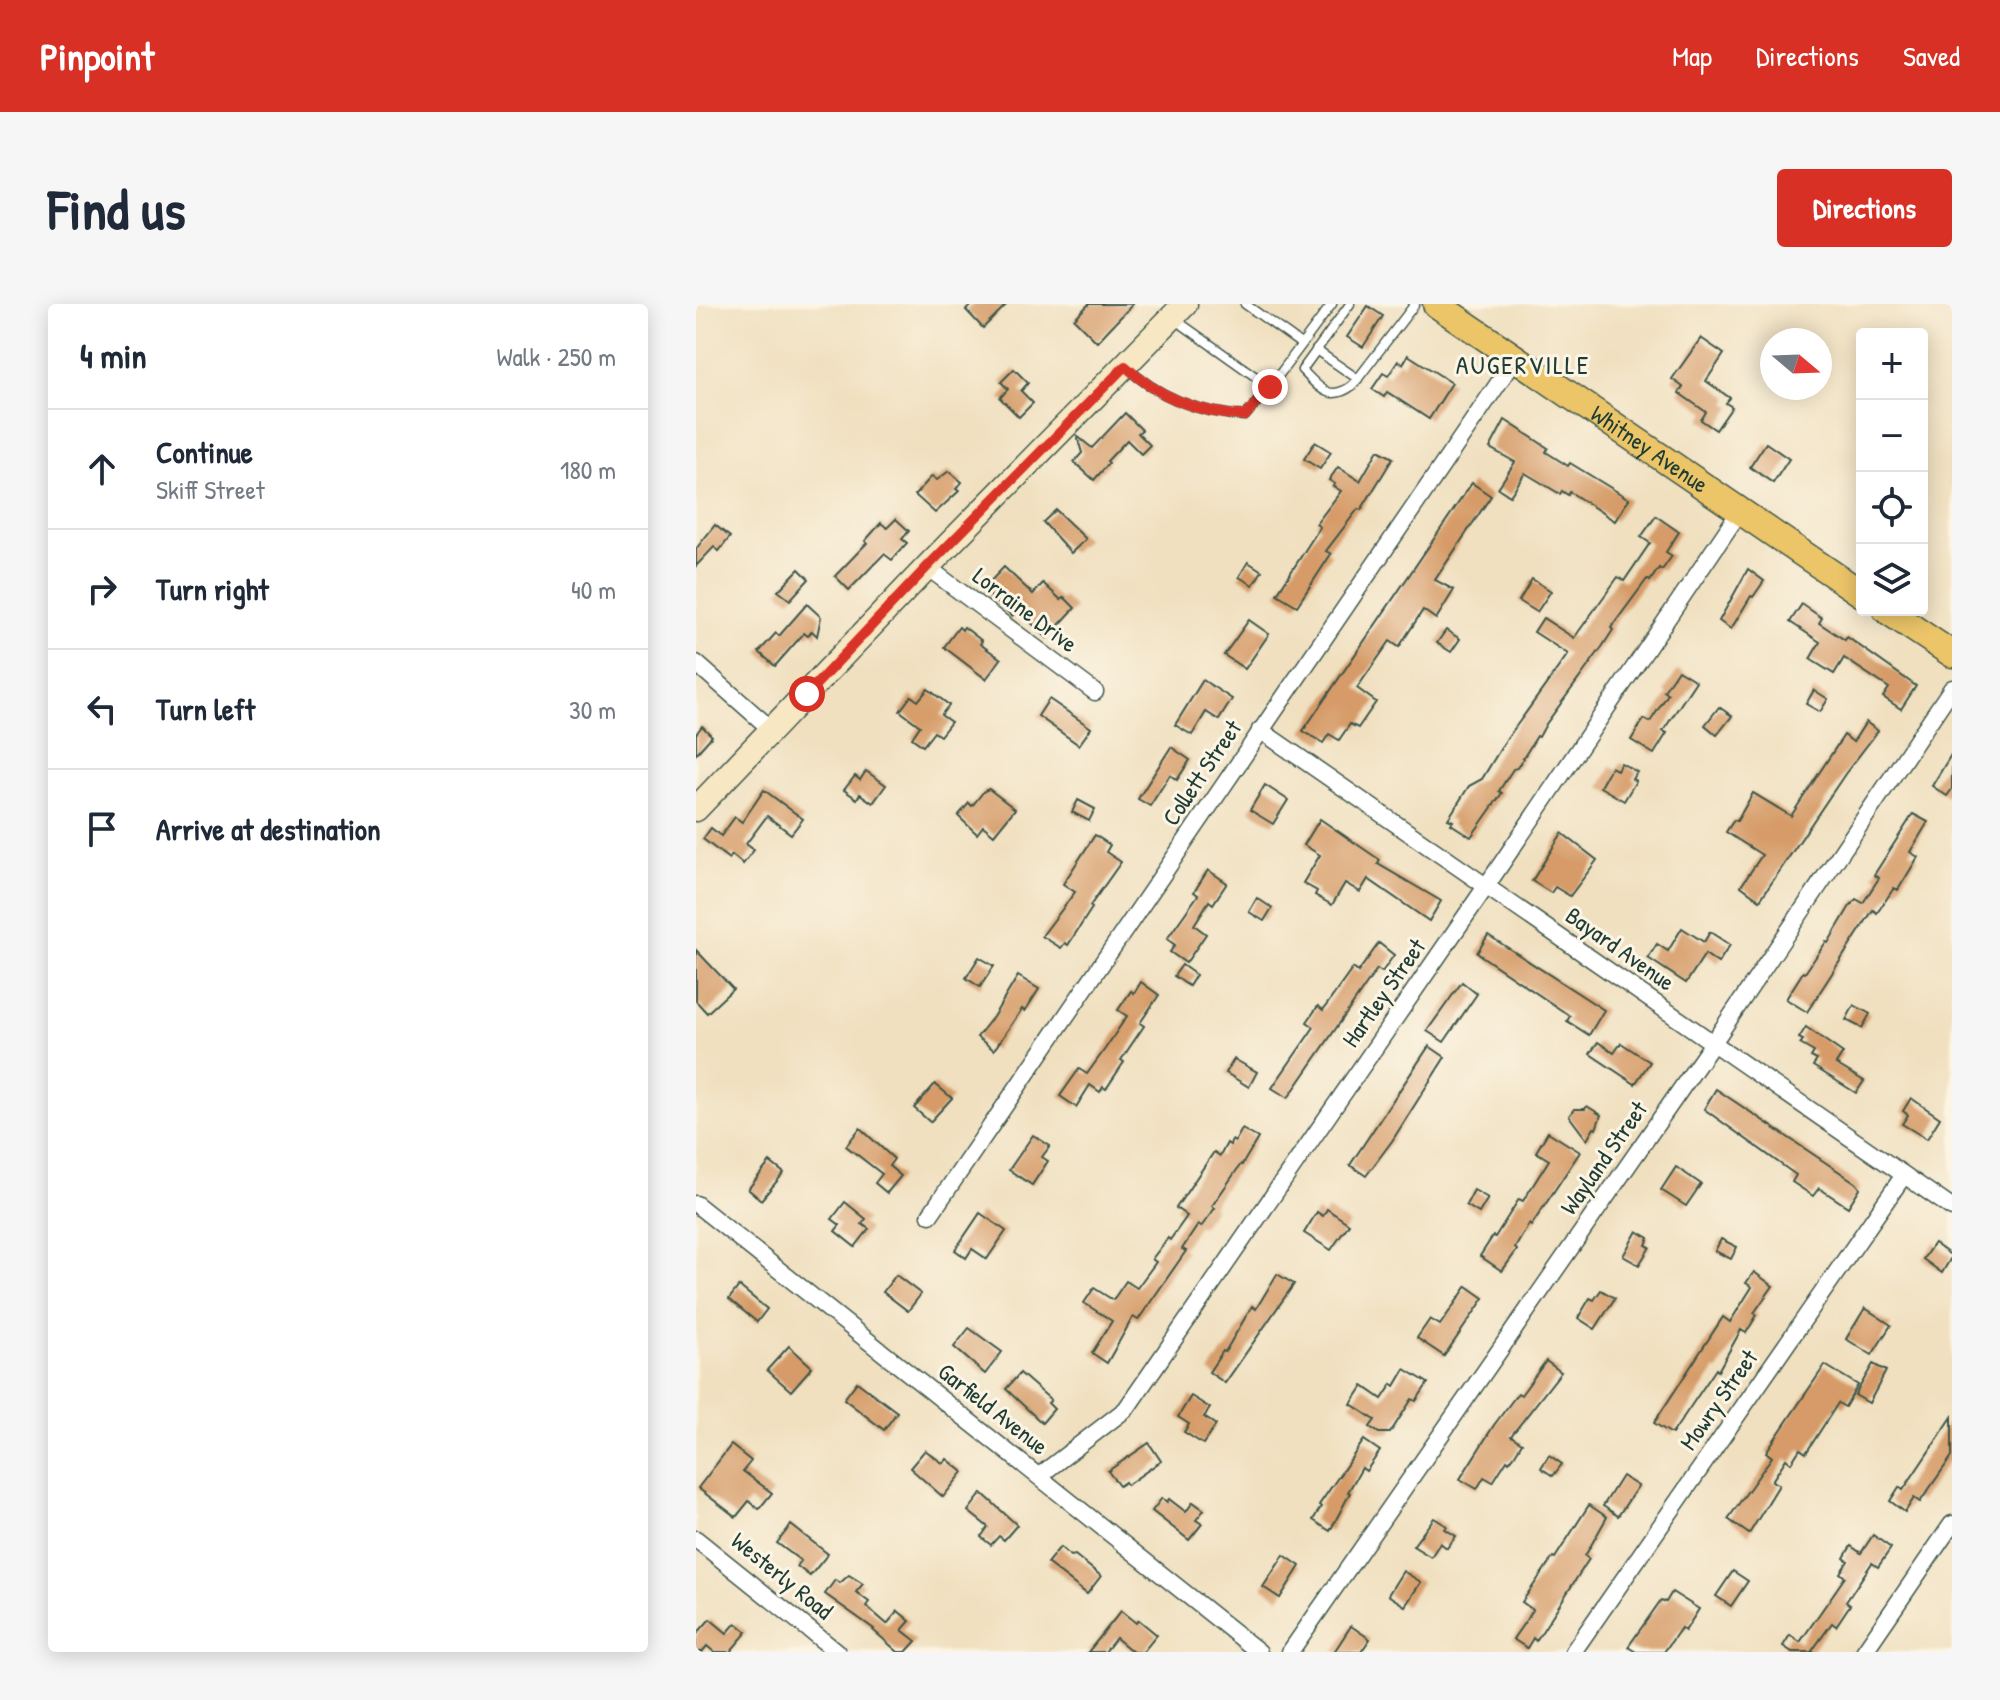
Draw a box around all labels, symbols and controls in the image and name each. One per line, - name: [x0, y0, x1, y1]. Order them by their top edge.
- text: Pinpoint: [40, 30, 154, 82]
- text: Map: [1672, 37, 1712, 75]
- text: Directions: [1756, 37, 1859, 75]
- text: Saved: [1903, 37, 1960, 75]
- button: Directions: [1777, 169, 1952, 247]
- text: Find us: [48, 171, 186, 246]
- north arrow: [1760, 328, 1832, 400]
- map controls: [1856, 328, 1928, 616]
- button: +: [1856, 328, 1928, 400]
- text: 4 min: [80, 333, 147, 379]
- text: Walk · 250 m: [496, 339, 616, 374]
- district label: AUGERVILLE: [1456, 347, 1590, 382]
- route end: [1252, 369, 1288, 405]
- street label: Whitney Avenue: [1585, 397, 1715, 500]
- button: −: [1856, 400, 1928, 472]
- text: Continue: [156, 432, 253, 472]
- icon: ahead: [80, 447, 124, 491]
- text: 180 m: [560, 452, 616, 487]
- text: Skiff Street: [156, 472, 265, 507]
- button: locate: [1856, 472, 1928, 544]
- button: layers: [1856, 544, 1928, 616]
- street label: Lorraine Drive: [967, 559, 1085, 659]
- icon: right: [80, 567, 124, 611]
- text: Turn right: [156, 569, 269, 609]
- text: 40 m: [571, 572, 616, 607]
- route start: [789, 676, 825, 712]
- icon: left: [80, 687, 124, 731]
- text: Turn left: [156, 689, 255, 729]
- text: 30 m: [569, 692, 616, 727]
- street label: Collett Street: [1154, 713, 1249, 831]
- icon: arrive: [80, 807, 124, 851]
- text: Arrive at destination: [156, 809, 381, 849]
- street label: Bayard Avenue: [1560, 899, 1682, 998]
- street label: Hartley Street: [1334, 931, 1433, 1053]
- street label: Wayland Street: [1552, 1094, 1654, 1221]
- street label: Mowry Street: [1672, 1342, 1765, 1456]
- street label: Garfield Avenue: [932, 1355, 1056, 1462]
- street label: Westerly Road: [725, 1524, 840, 1626]

